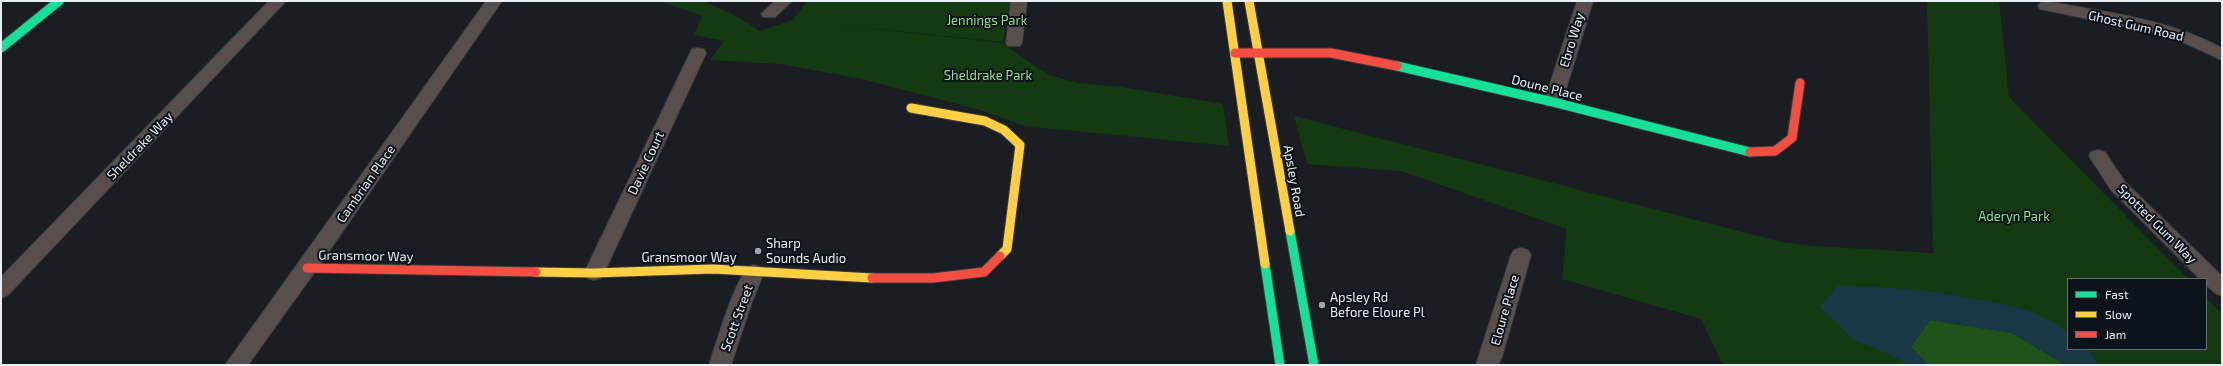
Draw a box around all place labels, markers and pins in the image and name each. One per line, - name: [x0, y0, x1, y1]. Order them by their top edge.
- place label: Sharp Sounds Audio: [766, 236, 846, 267]
- marker: Sharp Sounds Audio: [753, 246, 763, 256]
- place label: Apsley Rd Before Eloure Pl: [1330, 290, 1425, 321]
- marker: Apsley Rd Before Eloure Pl: [1317, 300, 1327, 310]

